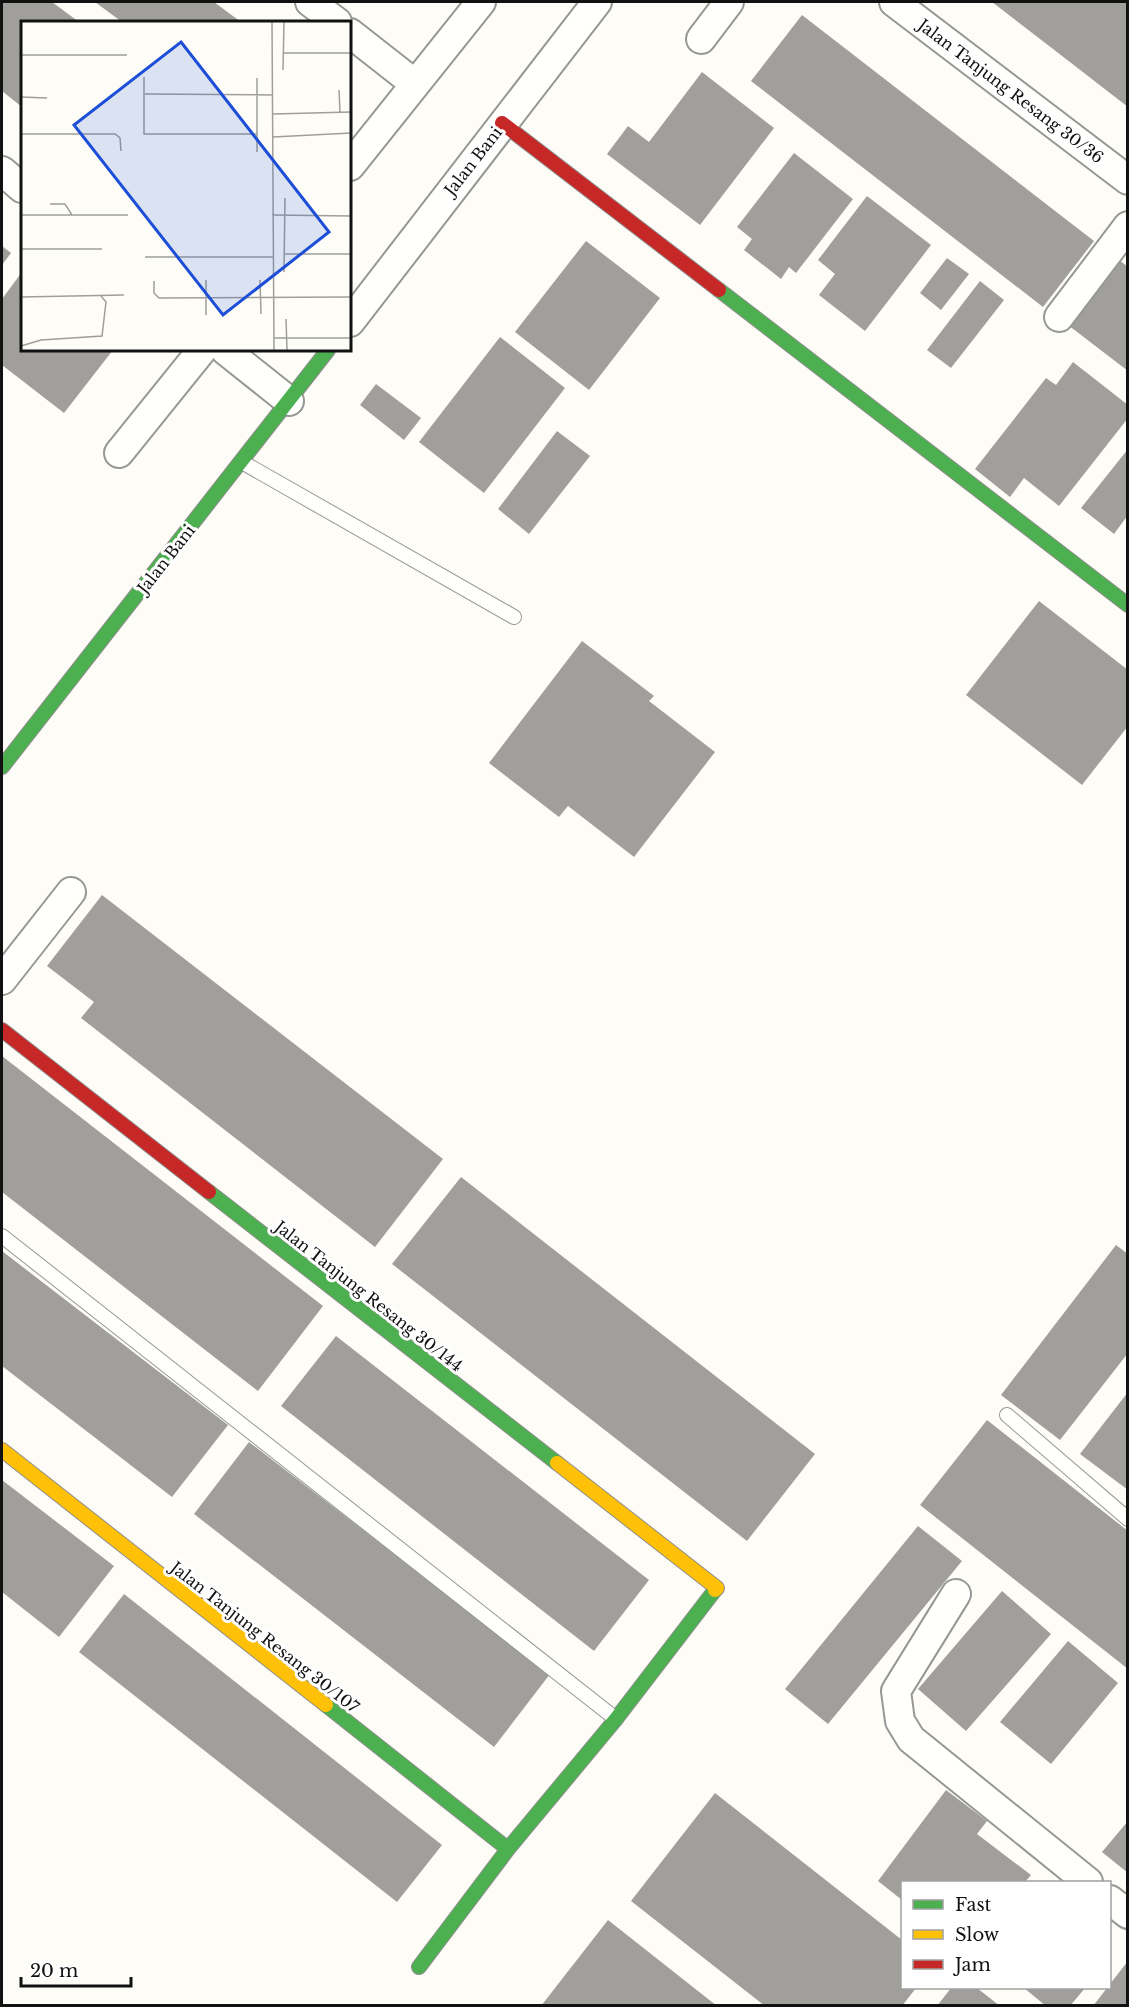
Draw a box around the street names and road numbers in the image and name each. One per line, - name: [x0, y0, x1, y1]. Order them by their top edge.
- street label: Jalan Tanjung Resang 30/36: [913, 13, 1108, 167]
- street label: Jalan Bani: [439, 122, 506, 201]
- street label: Jalan Bani: [132, 520, 199, 599]
- street label: Jalan Tanjung Resang 30/144: [270, 1215, 467, 1376]
- street label: Jalan Tanjung Resang 30/107: [165, 1556, 364, 1717]

